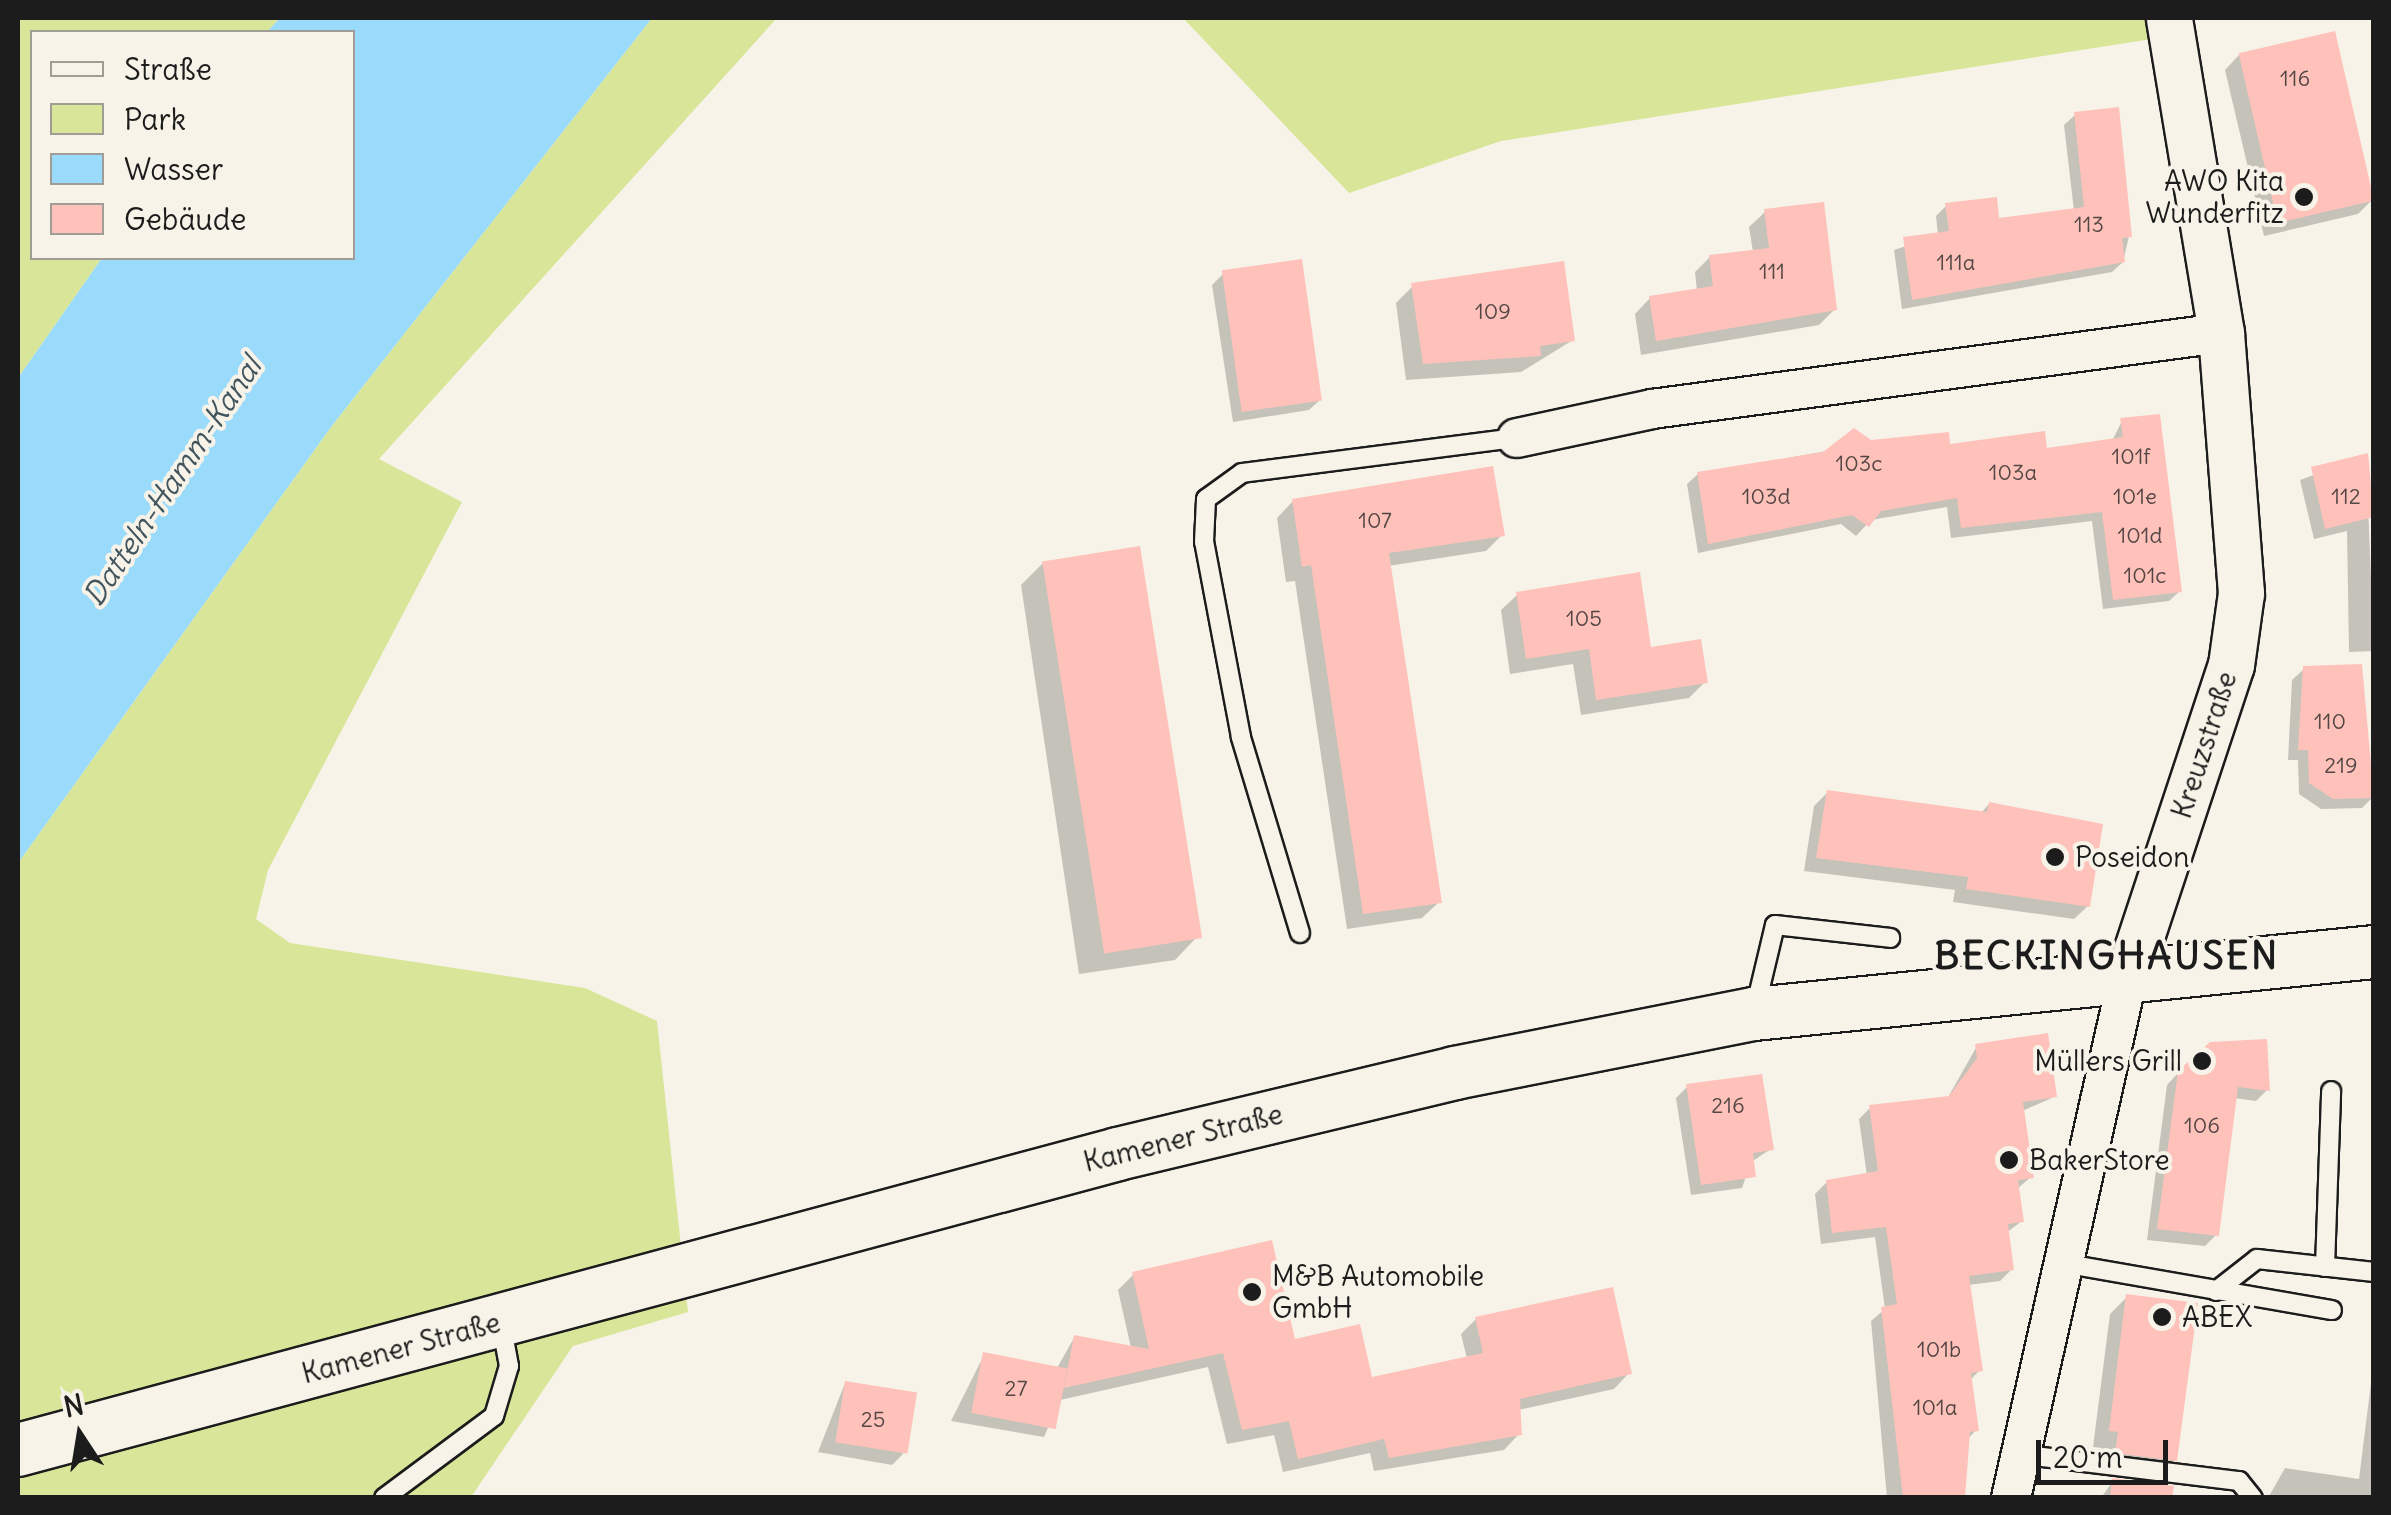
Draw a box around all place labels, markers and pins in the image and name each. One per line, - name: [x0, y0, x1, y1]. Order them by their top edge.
- place label: AWO Kita Wunderfitz: [2146, 164, 2284, 230]
- marker: AWO Kita Wunderfitz: [2293, 186, 2315, 208]
- place label: Poseidon: [2075, 840, 2189, 874]
- marker: Poseidon: [2044, 846, 2066, 868]
- place label: Müllers Grill: [2034, 1044, 2182, 1078]
- marker: Müllers Grill: [2191, 1050, 2213, 1072]
- place label: BakerStore: [2029, 1143, 2169, 1177]
- marker: BakerStore: [1998, 1149, 2020, 1171]
- place label: M&B Automobile GmbH: [1272, 1259, 1484, 1325]
- marker: M&B Automobile GmbH: [1241, 1281, 1263, 1303]
- place label: ABEX: [2182, 1300, 2252, 1334]
- marker: ABEX: [2151, 1306, 2173, 1328]

